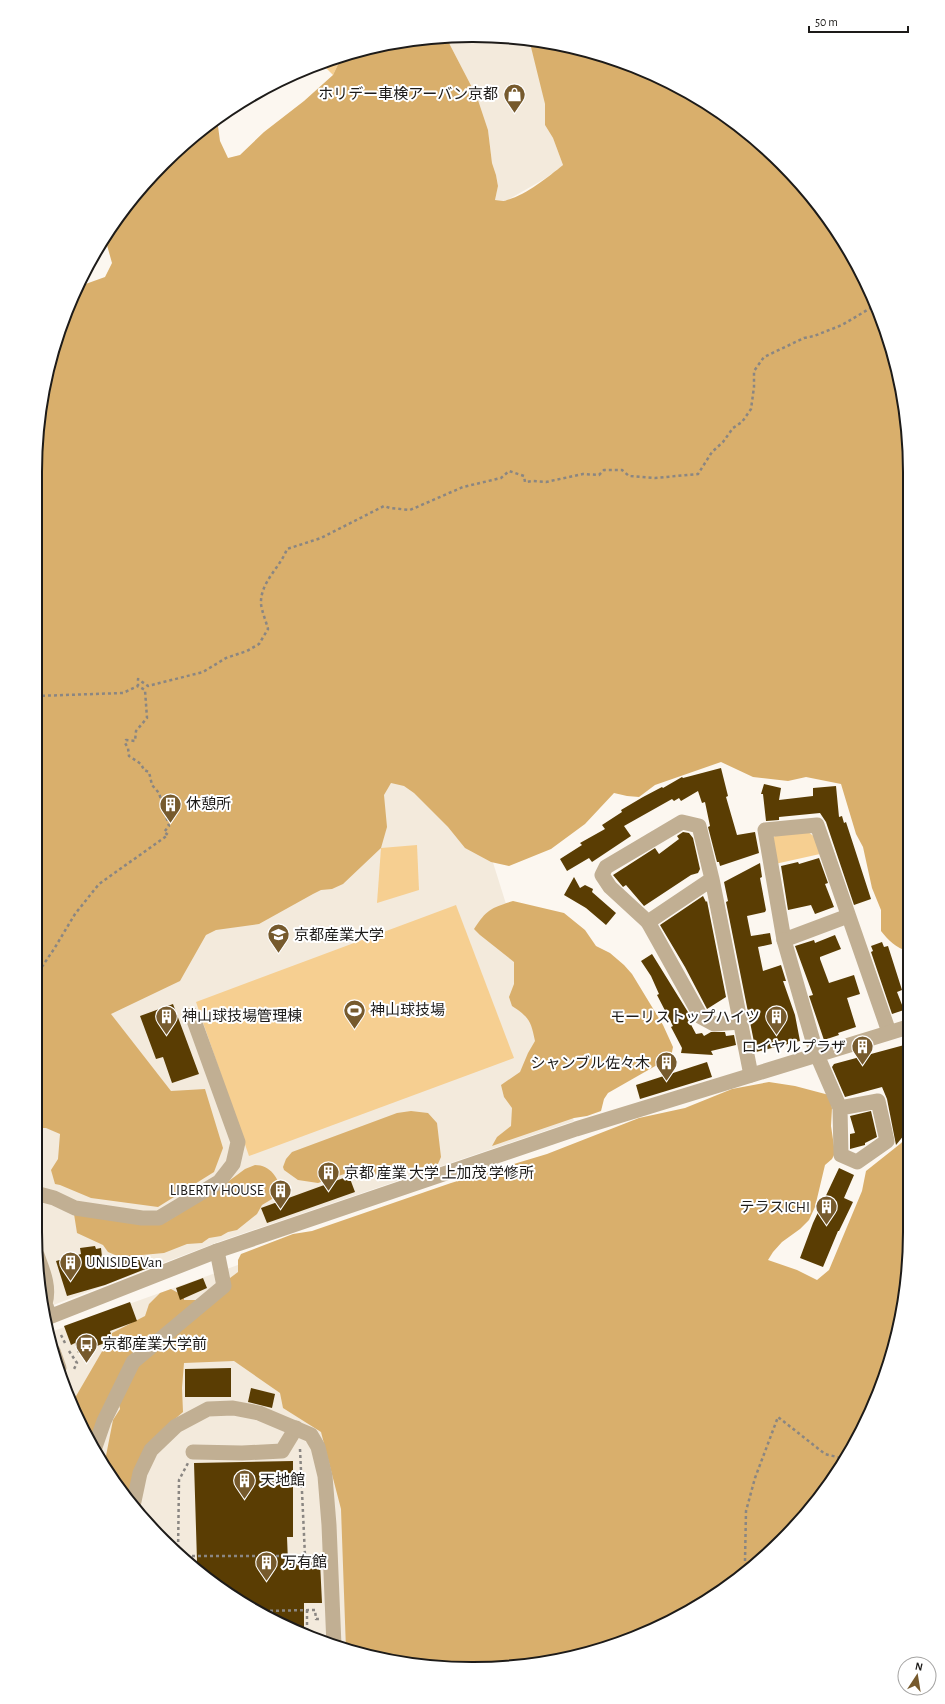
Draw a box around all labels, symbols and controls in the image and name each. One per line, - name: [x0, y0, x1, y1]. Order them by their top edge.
- scale bar: [809, 8, 908, 34]
- text: 50 m: [815, 16, 838, 28]
- shop icon: ホリデー車検アーバン京都: [501, 81, 527, 114]
- place label: ホリデー車検アーバン京都: [318, 86, 498, 102]
- building icon: 休憩所: [157, 791, 183, 824]
- place label: 休憩所: [186, 795, 231, 812]
- school or university icon: 京都産業大学: [266, 922, 292, 955]
- place label: 京都産業大学: [294, 927, 384, 943]
- sports icon: 神山球技場: [342, 997, 368, 1030]
- place label: 神山球技場: [370, 1002, 445, 1018]
- building icon: 神山球技場管理棟: [153, 1003, 179, 1036]
- building icon: モーリストップハイツ: [763, 1004, 789, 1037]
- place label: 神山球技場管理棟: [182, 1007, 302, 1024]
- place label: モーリストップハイツ: [610, 1009, 760, 1025]
- building icon: ロイヤルプラザ: [849, 1034, 875, 1067]
- place label: ロイヤルプラザ: [741, 1039, 846, 1055]
- building icon: シャンブル佐々木: [653, 1050, 679, 1083]
- place label: シャンブル佐々木: [530, 1055, 650, 1071]
- building icon: 京都 産業 大学 上加茂 学修所: [315, 1160, 341, 1193]
- place label: 京都 産業 大学 上加茂 学修所: [344, 1165, 534, 1181]
- building icon: LIBERTY HOUSE: [267, 1177, 293, 1210]
- place label: LIBERTY HOUSE: [170, 1183, 264, 1198]
- building icon: テラスICHI: [813, 1194, 839, 1227]
- place label: テラスICHI: [739, 1200, 810, 1215]
- building icon: UNISIDE Van: [57, 1249, 83, 1282]
- place label: UNISIDE Van: [86, 1255, 162, 1270]
- bus stop icon: 京都産業大学前: [73, 1331, 99, 1364]
- place label: 京都産業大学前: [102, 1336, 207, 1352]
- building icon: 天地館: [231, 1467, 257, 1500]
- place label: 天地館: [260, 1472, 305, 1488]
- building icon: 万有館: [254, 1549, 280, 1582]
- place label: 万有館: [282, 1554, 327, 1570]
- north arrow: [897, 1656, 937, 1696]
- text: N: [914, 1661, 924, 1673]

